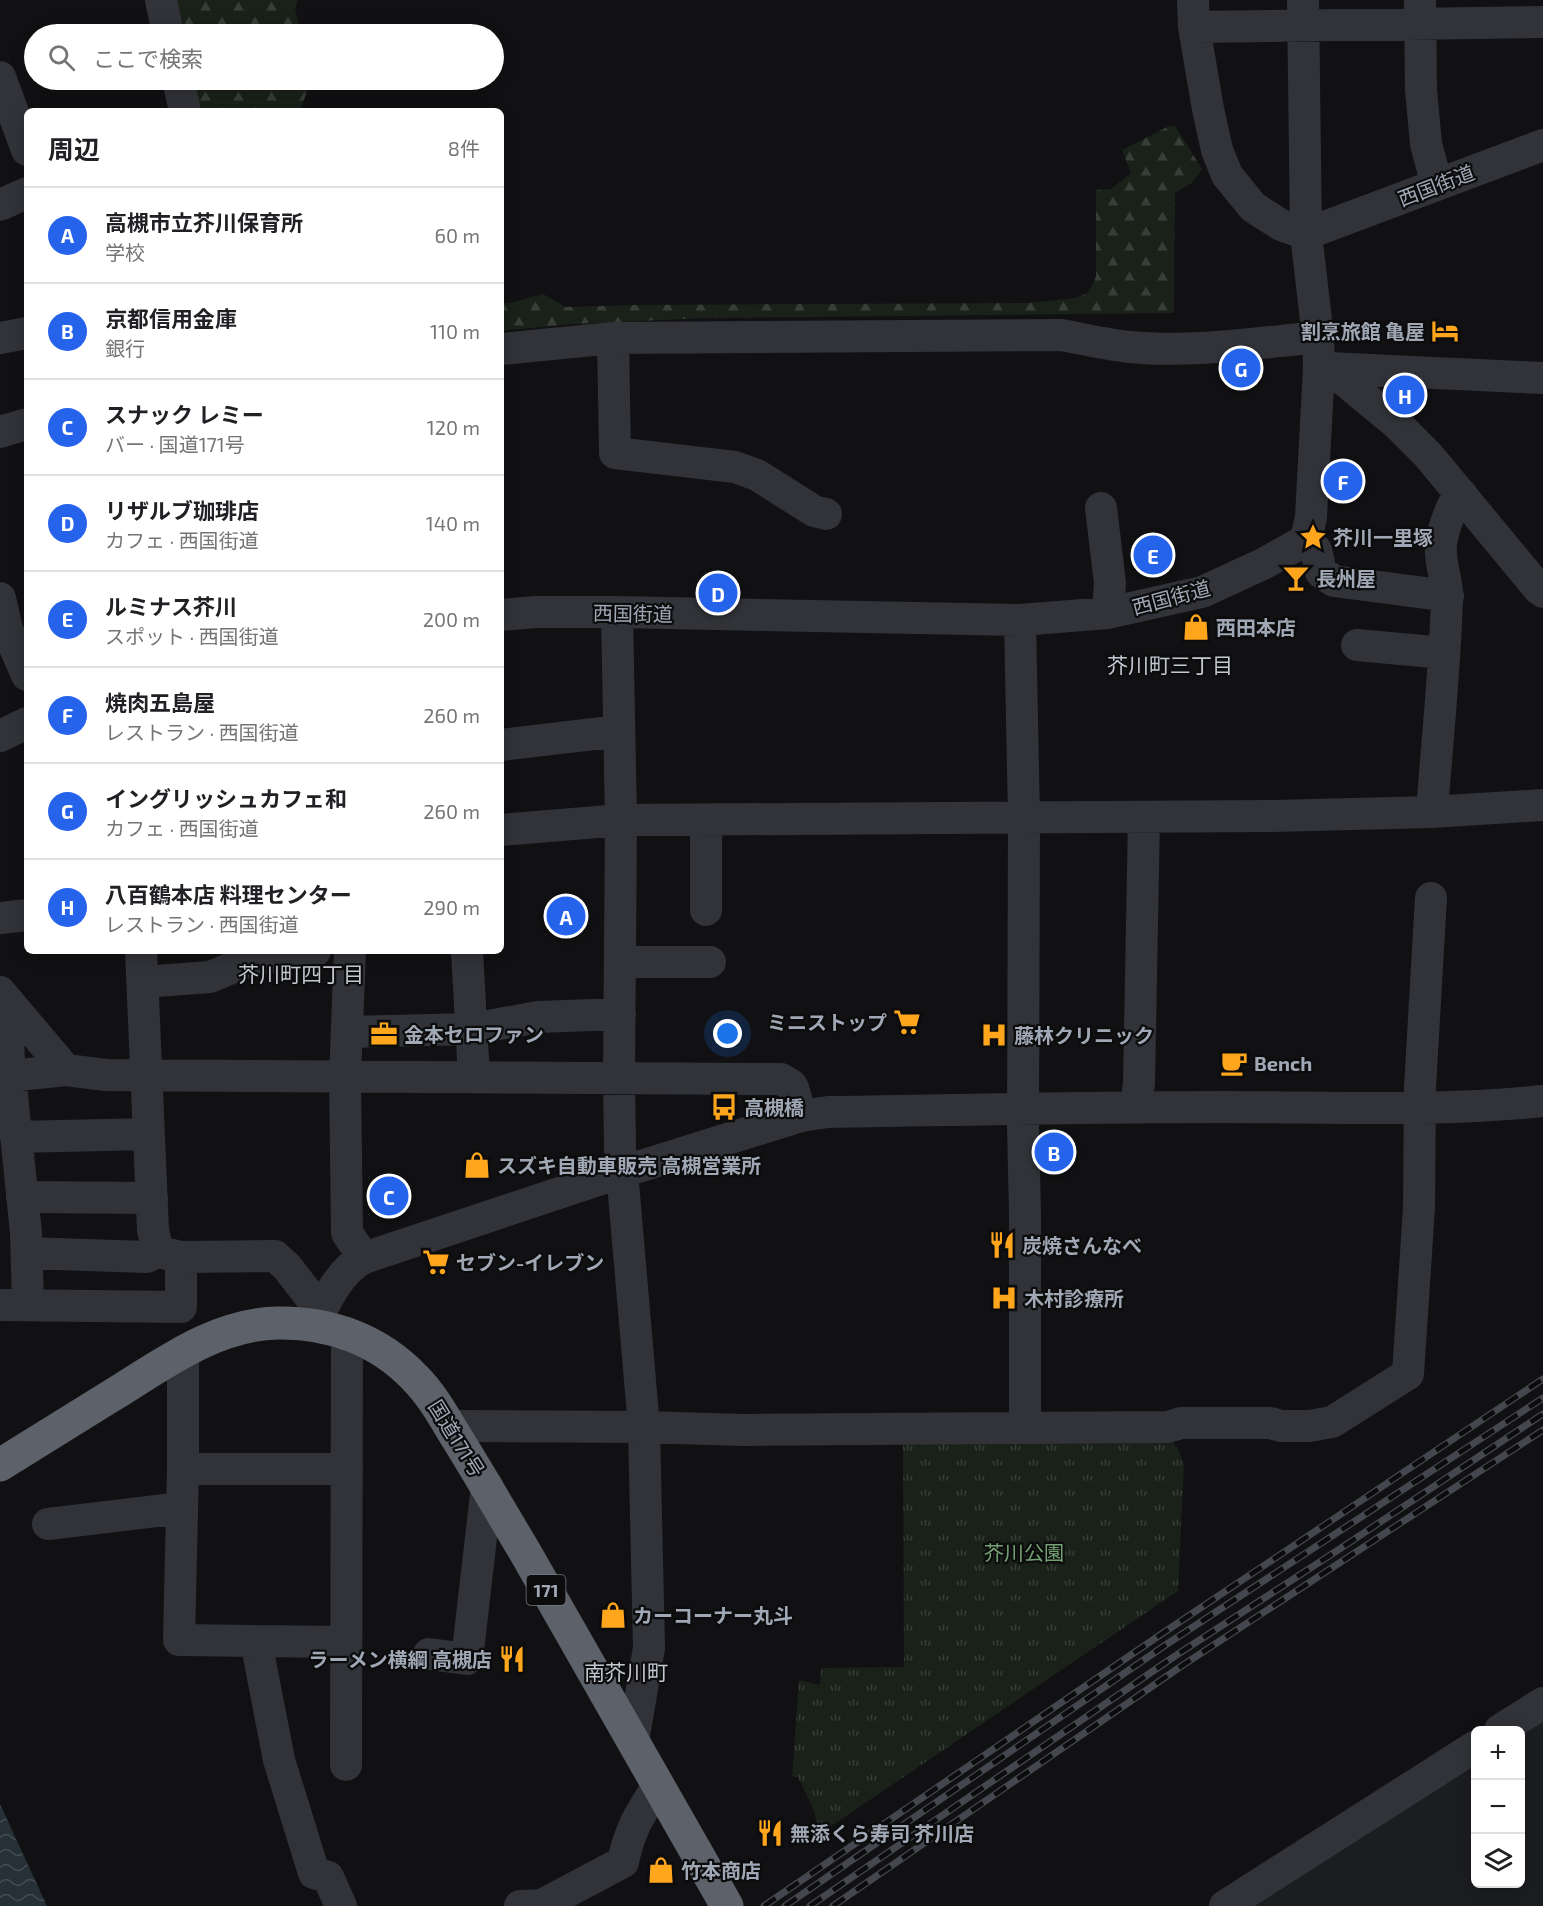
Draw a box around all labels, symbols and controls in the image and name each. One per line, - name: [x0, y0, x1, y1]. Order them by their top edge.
- search box: [24, 24, 504, 90]
- icon: search: [45, 41, 78, 74]
- text: ここで検索: [93, 45, 203, 71]
- text: 周辺: [48, 133, 100, 164]
- text: 8件: [448, 136, 480, 160]
- street label: 西国街道: [1394, 159, 1478, 211]
- text: 高槻市立芥川保育所: [105, 209, 303, 235]
- text: A: [61, 223, 74, 247]
- text: 60 m: [435, 223, 480, 247]
- text: 学校: [105, 240, 145, 264]
- text: 京都信用金庫: [105, 305, 237, 331]
- hotel icon: 割烹旅館 亀屋: [1430, 316, 1460, 346]
- text: B: [61, 319, 74, 343]
- text: 110 m: [430, 319, 480, 343]
- place label: 割烹旅館 亀屋: [1301, 319, 1425, 343]
- text: 銀行: [105, 336, 145, 360]
- pin: G: [1222, 346, 1260, 391]
- pin: H: [1386, 372, 1424, 418]
- text: スナック レミー: [105, 401, 264, 427]
- text: C: [62, 415, 73, 439]
- text: 120 m: [427, 415, 480, 439]
- text: バー · 国道171号: [105, 432, 245, 456]
- pin: F: [1324, 458, 1362, 504]
- text: リザルブ珈琲店: [105, 497, 259, 523]
- text: D: [61, 511, 74, 535]
- text: 140 m: [426, 511, 480, 535]
- place icon: 芥川一里塚: [1298, 522, 1328, 552]
- place label: 芥川一里塚: [1333, 525, 1433, 549]
- text: カフェ · 西国街道: [105, 528, 259, 552]
- pin: E: [1134, 532, 1172, 578]
- bar icon: 長州屋: [1281, 563, 1311, 593]
- place label: 長州屋: [1316, 566, 1376, 590]
- pin: D: [698, 570, 738, 616]
- street label: 西国街道: [1129, 575, 1213, 619]
- text: ルミナス芥川: [105, 593, 237, 619]
- street label: 西国街道: [593, 600, 673, 626]
- text: E: [62, 607, 73, 631]
- text: 200 m: [423, 607, 480, 631]
- shop icon: 西田本店: [1181, 612, 1211, 642]
- place label: 西田本店: [1216, 615, 1296, 639]
- text: スポット · 西国街道: [105, 624, 279, 648]
- district label: 芥川町三丁目: [1107, 652, 1233, 677]
- text: 焼肉五島屋: [105, 689, 215, 715]
- text: F: [62, 703, 73, 727]
- text: 260 m: [423, 703, 480, 727]
- text: レストラン · 西国街道: [105, 720, 299, 744]
- text: イングリッシュカフェ和: [105, 785, 347, 811]
- text: G: [61, 799, 74, 823]
- text: 260 m: [423, 799, 480, 823]
- text: カフェ · 西国街道: [105, 816, 259, 840]
- text: 八百鶴本店 料理センター: [105, 881, 352, 907]
- pin: A: [546, 894, 586, 938]
- text: H: [61, 895, 74, 919]
- text: 290 m: [423, 895, 480, 919]
- text: レストラン · 西国街道: [105, 912, 299, 936]
- district label: 芥川町四丁目: [238, 961, 364, 986]
- supermarket icon: ミニストップ: [892, 1007, 922, 1037]
- place label: ミニストップ: [767, 1010, 887, 1034]
- office icon: 金本セロファン: [369, 1019, 399, 1049]
- your location: [713, 1019, 742, 1048]
- hospital icon: 藤林クリニック: [979, 1020, 1009, 1050]
- place label: 金本セロファン: [404, 1022, 544, 1046]
- place label: 藤林クリニック: [1014, 1023, 1154, 1047]
- cafe icon: Bench: [1219, 1048, 1249, 1078]
- place label: Bench: [1254, 1051, 1312, 1075]
- bus stop icon: 高槻橋: [709, 1092, 739, 1122]
- place label: 高槻橋: [744, 1095, 804, 1119]
- pin: B: [1034, 1130, 1074, 1174]
- shop icon: スズキ自動車販売 高槻営業所: [462, 1150, 492, 1180]
- place label: スズキ自動車販売 高槻営業所: [497, 1153, 761, 1177]
- pin: C: [370, 1174, 408, 1218]
- restaurant icon: 炭焼さんなべ: [987, 1230, 1017, 1260]
- place label: 炭焼さんなべ: [1022, 1233, 1142, 1257]
- supermarket icon: セブン-イレブン: [421, 1247, 451, 1277]
- place label: セブン-イレブン: [456, 1250, 604, 1274]
- hospital icon: 木村診療所: [989, 1283, 1019, 1313]
- place label: 木村診療所: [1024, 1286, 1124, 1310]
- street label: 国道171号: [424, 1395, 490, 1481]
- park label: 芥川公園: [984, 1540, 1064, 1564]
- road number: 171: [526, 1575, 566, 1605]
- shop icon: カーコーナー丸斗: [598, 1600, 628, 1630]
- place label: カーコーナー丸斗: [633, 1603, 793, 1627]
- restaurant icon: ラーメン横綱 高槻店: [497, 1644, 527, 1674]
- place label: ラーメン横綱 高槻店: [308, 1647, 492, 1671]
- district label: 南芥川町: [584, 1659, 668, 1684]
- map controls: [1471, 1726, 1525, 1888]
- button: +: [1471, 1726, 1525, 1780]
- button: −: [1471, 1780, 1525, 1834]
- restaurant icon: 無添くら寿司 芥川店: [755, 1818, 785, 1848]
- place label: 無添くら寿司 芥川店: [790, 1821, 974, 1845]
- button: layers: [1471, 1834, 1525, 1888]
- shop icon: 竹本商店: [646, 1855, 676, 1885]
- place label: 竹本商店: [681, 1858, 761, 1882]

